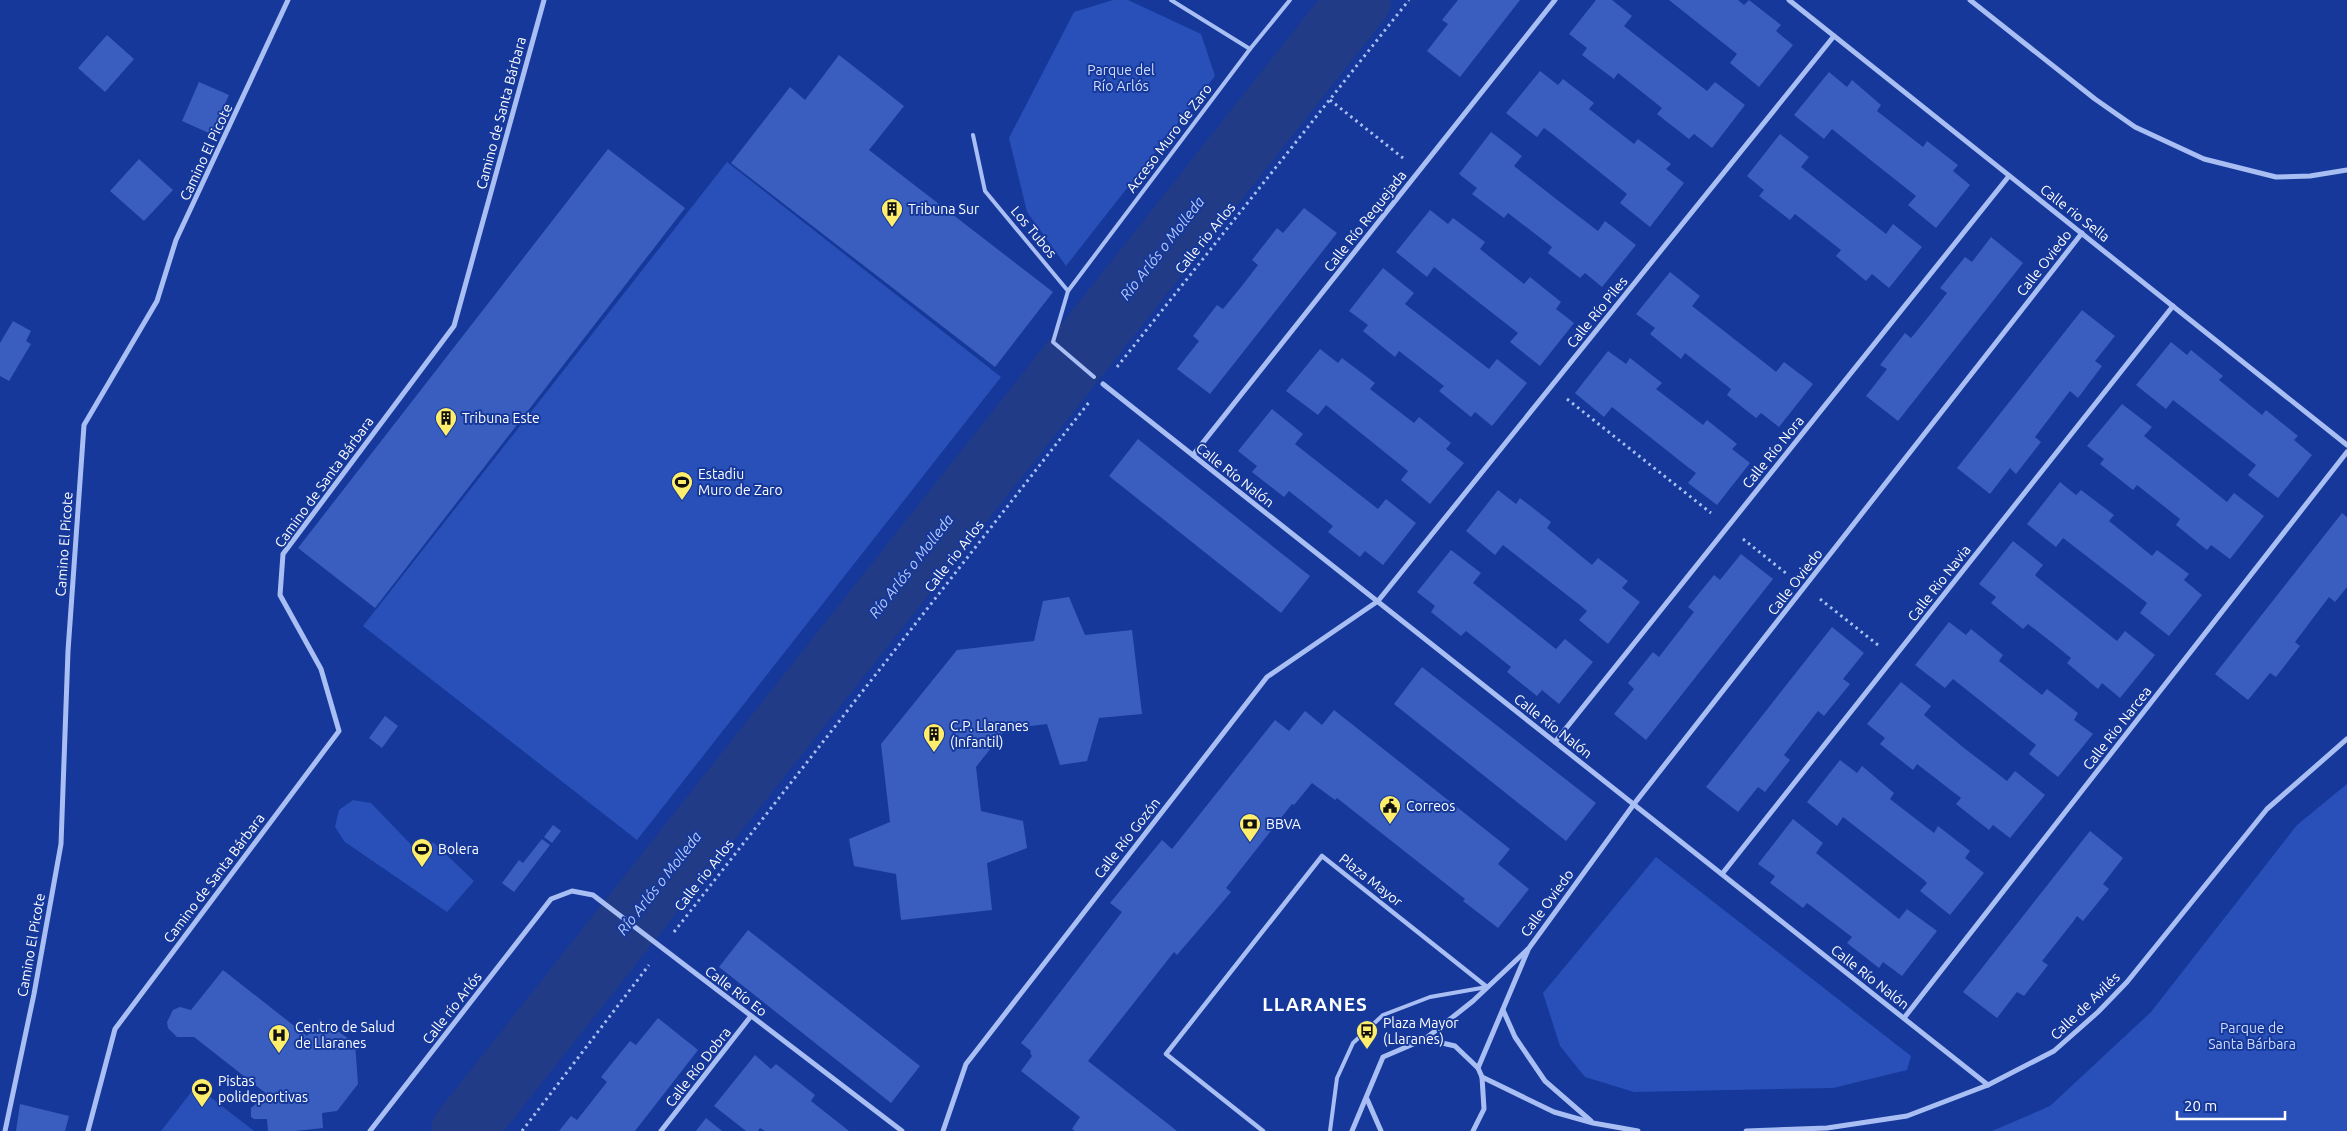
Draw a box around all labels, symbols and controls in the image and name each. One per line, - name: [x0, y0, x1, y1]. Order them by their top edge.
- street label: Camino de Santa Bárbara: [473, 35, 529, 191]
- park label: Parque del Río Arlós: [1087, 62, 1155, 94]
- street label: Acceso Muro de Zaro: [1123, 81, 1215, 195]
- street label: Camino El Picote: [177, 101, 235, 203]
- street label: Calle Río Requejada: [1321, 167, 1409, 275]
- street label: Calle rio Sella: [2037, 181, 2113, 245]
- water label: Río Arlós o Molleda: [1116, 193, 1208, 303]
- building icon: Tribuna Sur: [880, 197, 904, 228]
- street label: Calle rio Arlos: [1172, 199, 1238, 277]
- place label: Tribuna Sur: [908, 201, 980, 217]
- street label: Los Tubos: [1008, 203, 1060, 261]
- street label: Calle Oviedo: [2013, 227, 2075, 299]
- street label: Calle Río Piles: [1563, 273, 1631, 351]
- building icon: Tribuna Este: [434, 406, 458, 437]
- place label: Tribuna Este: [462, 410, 540, 426]
- street label: Calle Río Nora: [1739, 413, 1807, 491]
- street label: Camino de Santa Bárbara: [271, 414, 377, 550]
- street label: Calle Río Nalón: [1193, 440, 1277, 510]
- place label: Estadiu Muro de Zaro: [698, 466, 783, 498]
- sports icon: Estadiu Muro de Zaro: [670, 470, 694, 501]
- street label: Camino El Picote: [52, 491, 76, 597]
- water label: Río Arlós o Molleda: [865, 511, 957, 621]
- street label: Calle rio Arlos: [921, 517, 987, 595]
- street label: Calle Rio Navia: [1904, 542, 1974, 624]
- street label: Calle Oviedo: [1764, 546, 1826, 618]
- street label: Calle Rio Narcea: [2079, 683, 2155, 773]
- street label: Calle Río Nalón: [1511, 691, 1595, 761]
- place label: C.P. Llaranes (Infantil): [950, 718, 1029, 750]
- building icon: C.P. Llaranes (Infantil): [922, 722, 946, 753]
- public building icon: Correos: [1378, 794, 1402, 825]
- street label: Calle Río Gozón: [1091, 795, 1163, 881]
- place label: Correos: [1406, 798, 1455, 814]
- street label: Camino de Santa Bárbara: [160, 810, 268, 946]
- bank icon: BBVA: [1238, 812, 1262, 843]
- place label: BBVA: [1266, 816, 1301, 832]
- water label: Río Arlós o Molleda: [613, 828, 705, 938]
- street label: Calle rio Arlos: [671, 836, 737, 914]
- sports icon: Bolera: [410, 837, 434, 868]
- place label: Bolera: [438, 841, 479, 857]
- street label: Plaza Mayor: [1336, 850, 1406, 910]
- street label: Calle Oviedo: [1517, 866, 1577, 940]
- street label: Camino El Picote: [14, 892, 48, 998]
- street label: Calle Río Nalón: [1828, 942, 1912, 1012]
- street label: Calle Río Eo: [702, 962, 770, 1020]
- street label: Calle río Arlós: [419, 969, 485, 1047]
- street label: Calle de Avilés: [2047, 969, 2123, 1043]
- district label: LLARANES: [1262, 993, 1368, 1015]
- place label: Plaza Mayor (Llaranes): [1383, 1015, 1459, 1047]
- place label: Centro de Salud de Llaranes: [295, 1019, 395, 1051]
- bus stop icon: Plaza Mayor (Llaranes): [1355, 1019, 1379, 1050]
- park label: Parque de Santa Bárbara: [2208, 1020, 2296, 1052]
- hospital icon: Centro de Salud de Llaranes: [267, 1023, 291, 1054]
- street label: Calle Río Dobra: [662, 1024, 734, 1110]
- place label: Pistas polideportivas: [218, 1073, 308, 1105]
- sports icon: Pistas polideportivas: [190, 1077, 214, 1108]
- scale bar: [2177, 1088, 2284, 1120]
- text: 20 m: [2184, 1097, 2217, 1114]

